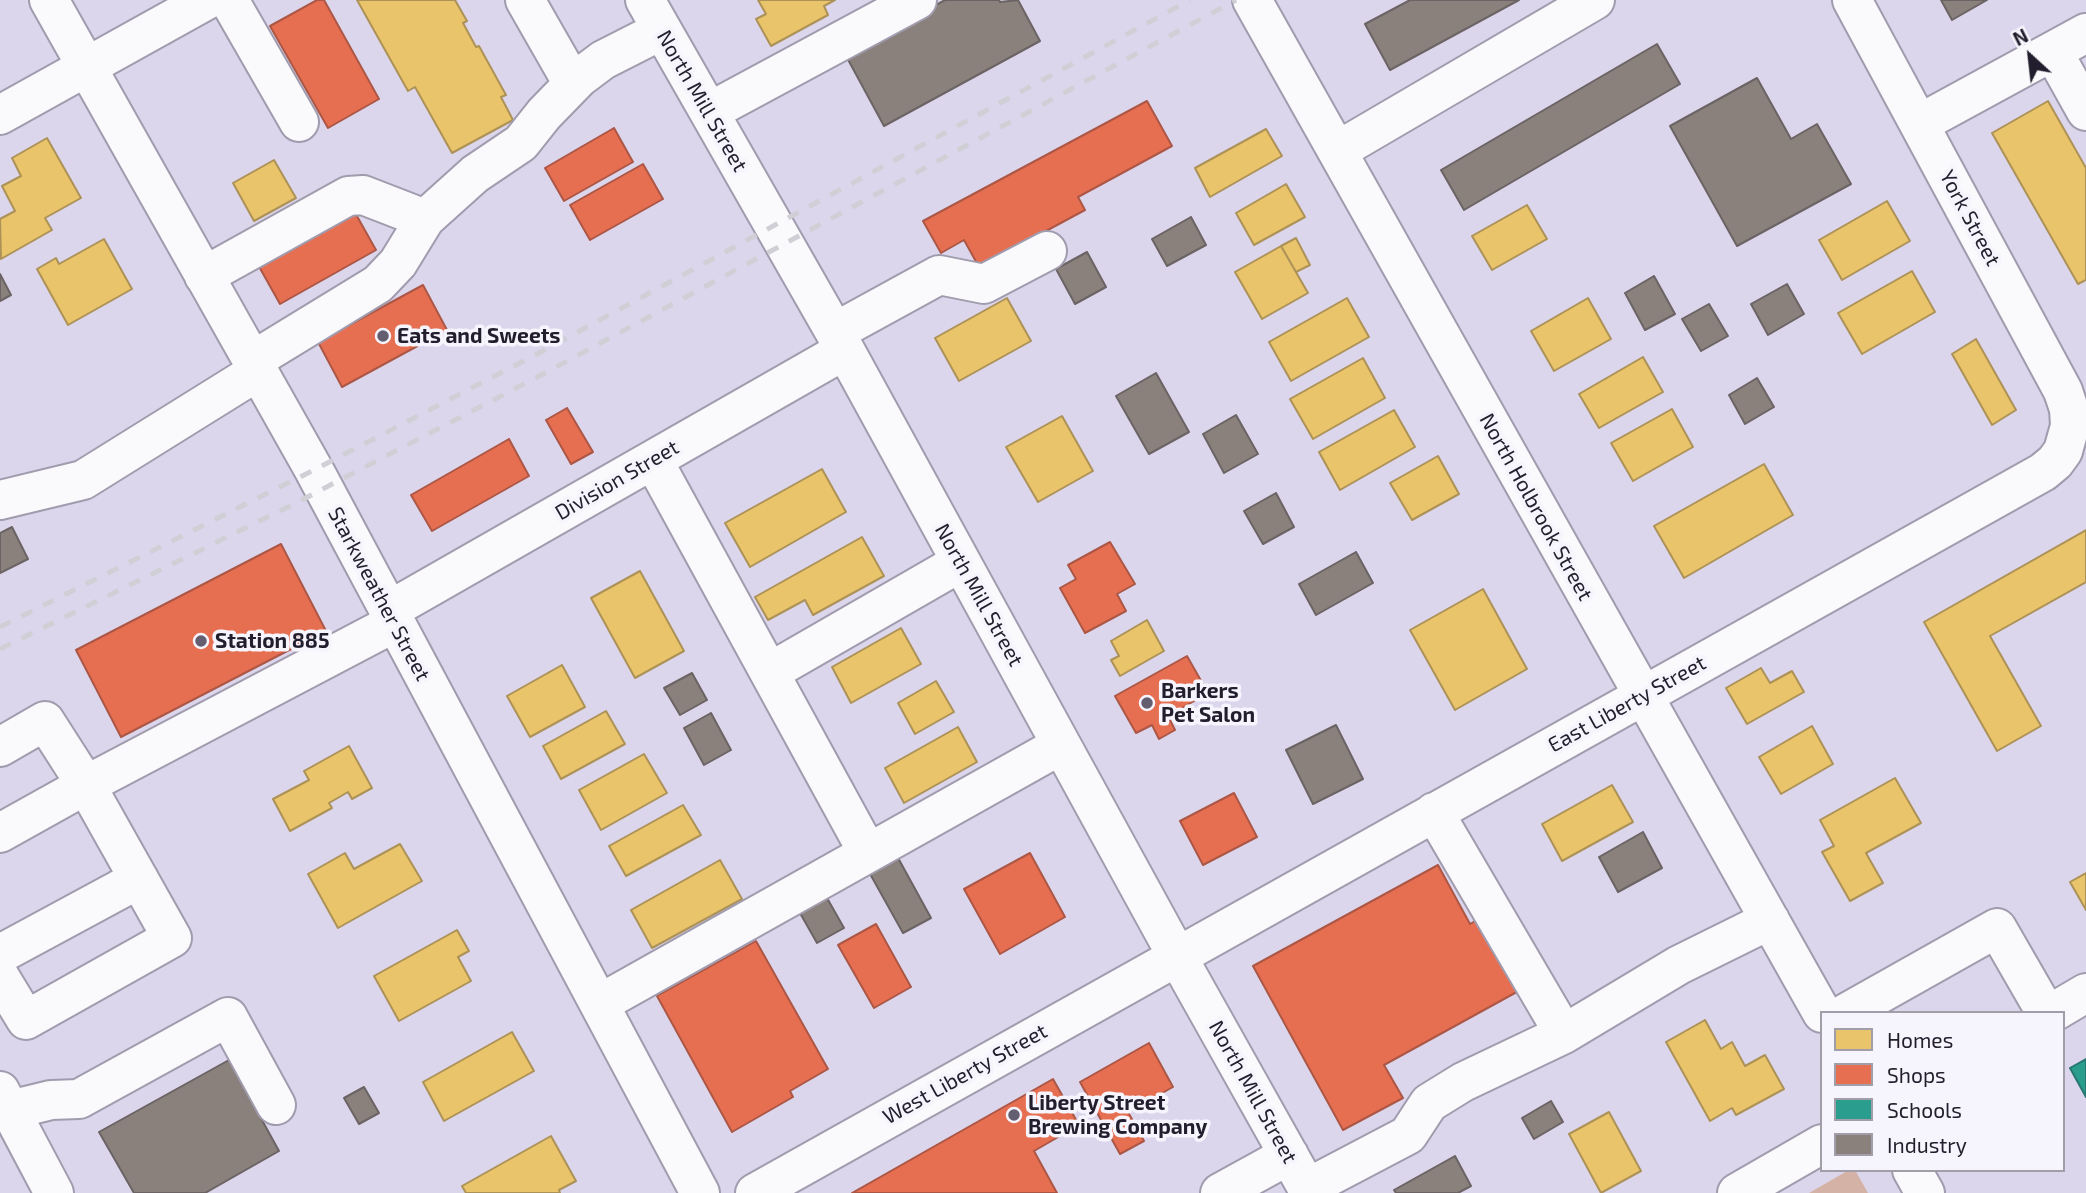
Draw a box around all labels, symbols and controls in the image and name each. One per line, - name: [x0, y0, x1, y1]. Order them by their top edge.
- north arrow: [1995, 21, 2065, 91]
- text: N: [2009, 23, 2032, 50]
- street label: North Mill Street: [651, 26, 753, 176]
- street label: York Street: [1934, 166, 2006, 270]
- place label: Eats and Sweets: [397, 323, 561, 349]
- marker: Eats and Sweets: [375, 328, 391, 344]
- street label: North Holbrook Street: [1474, 409, 1598, 605]
- street label: Division Street: [551, 434, 683, 526]
- street label: Starkweather Street: [323, 503, 435, 685]
- street label: North Mill Street: [929, 519, 1029, 671]
- place label: Station 885: [215, 628, 330, 654]
- marker: Station 885: [193, 633, 209, 649]
- street label: East Liberty Street: [1544, 650, 1710, 758]
- place label: Barkers Pet Salon: [1161, 678, 1255, 728]
- marker: Barkers Pet Salon: [1139, 695, 1155, 711]
- legend: [1820, 1011, 2065, 1172]
- street label: North Mill Street: [1203, 1016, 1303, 1168]
- street label: West Liberty Street: [878, 1018, 1052, 1130]
- text: Homes: [1887, 1027, 1953, 1052]
- text: Shops: [1887, 1062, 1946, 1087]
- place label: Liberty Street Brewing Company: [1028, 1090, 1207, 1140]
- text: Schools: [1887, 1097, 1962, 1122]
- marker: Liberty Street Brewing Company: [1006, 1107, 1022, 1123]
- text: Industry: [1887, 1132, 1967, 1157]

